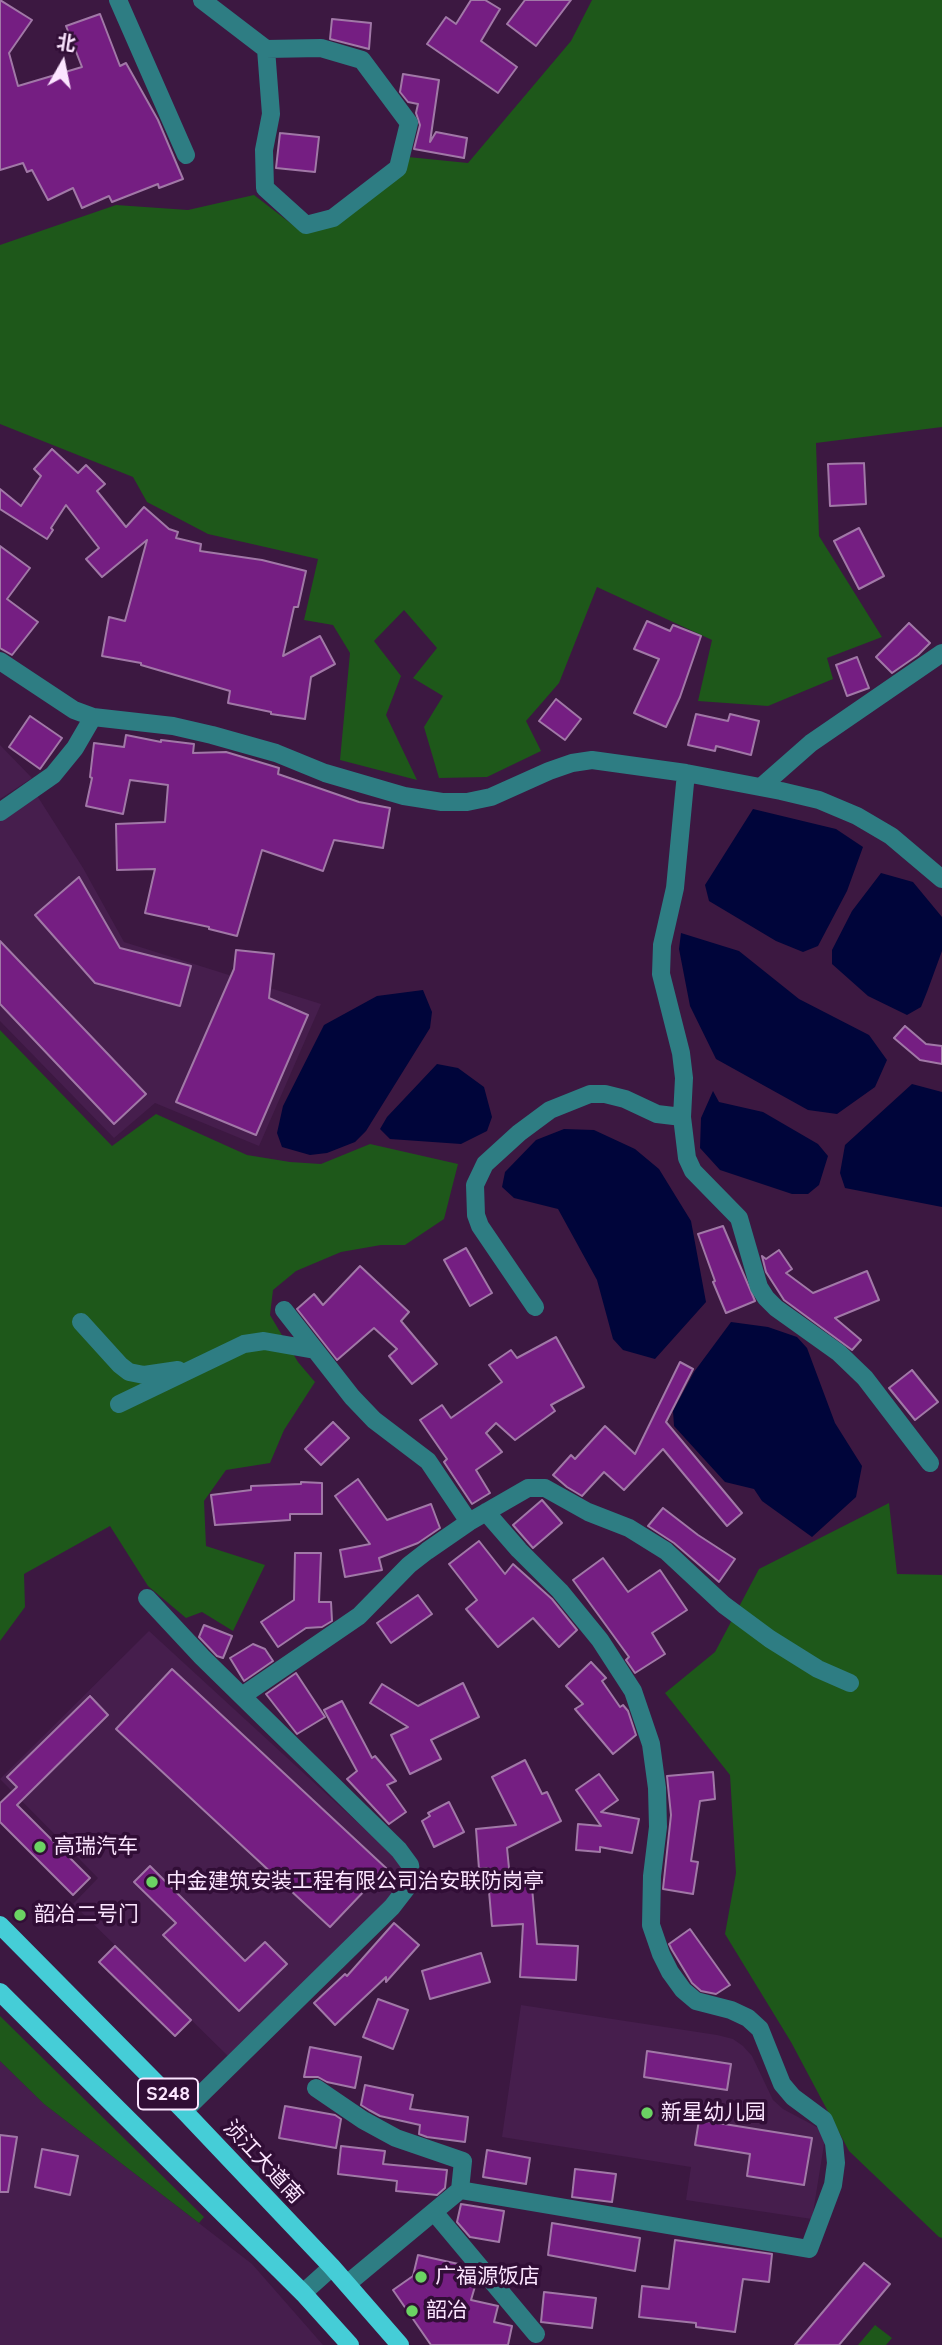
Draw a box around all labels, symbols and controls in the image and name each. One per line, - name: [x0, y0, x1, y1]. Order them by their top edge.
- north arrow: [28, 28, 98, 98]
- text: 北: [55, 29, 78, 56]
- place label: 高瑞汽车: [54, 1834, 138, 1860]
- marker: 高瑞汽车: [32, 1839, 48, 1855]
- place label: 中金建筑安装工程有限公司治安联防岗亭: [166, 1869, 544, 1895]
- marker: 中金建筑安装工程有限公司治安联防岗亭: [144, 1874, 160, 1890]
- place label: 韶冶二号门: [34, 1902, 139, 1928]
- marker: 韶冶二号门: [12, 1907, 28, 1923]
- road number: S248: [138, 2078, 198, 2110]
- place label: 新星幼儿园: [661, 2100, 766, 2126]
- marker: 新星幼儿园: [639, 2105, 655, 2121]
- street label: 浈江大道南: [218, 2115, 308, 2209]
- place label: 广福源饭店: [435, 2264, 540, 2290]
- marker: 广福源饭店: [413, 2269, 429, 2285]
- place label: 韶冶: [426, 2298, 468, 2324]
- marker: 韶冶: [404, 2303, 420, 2319]

